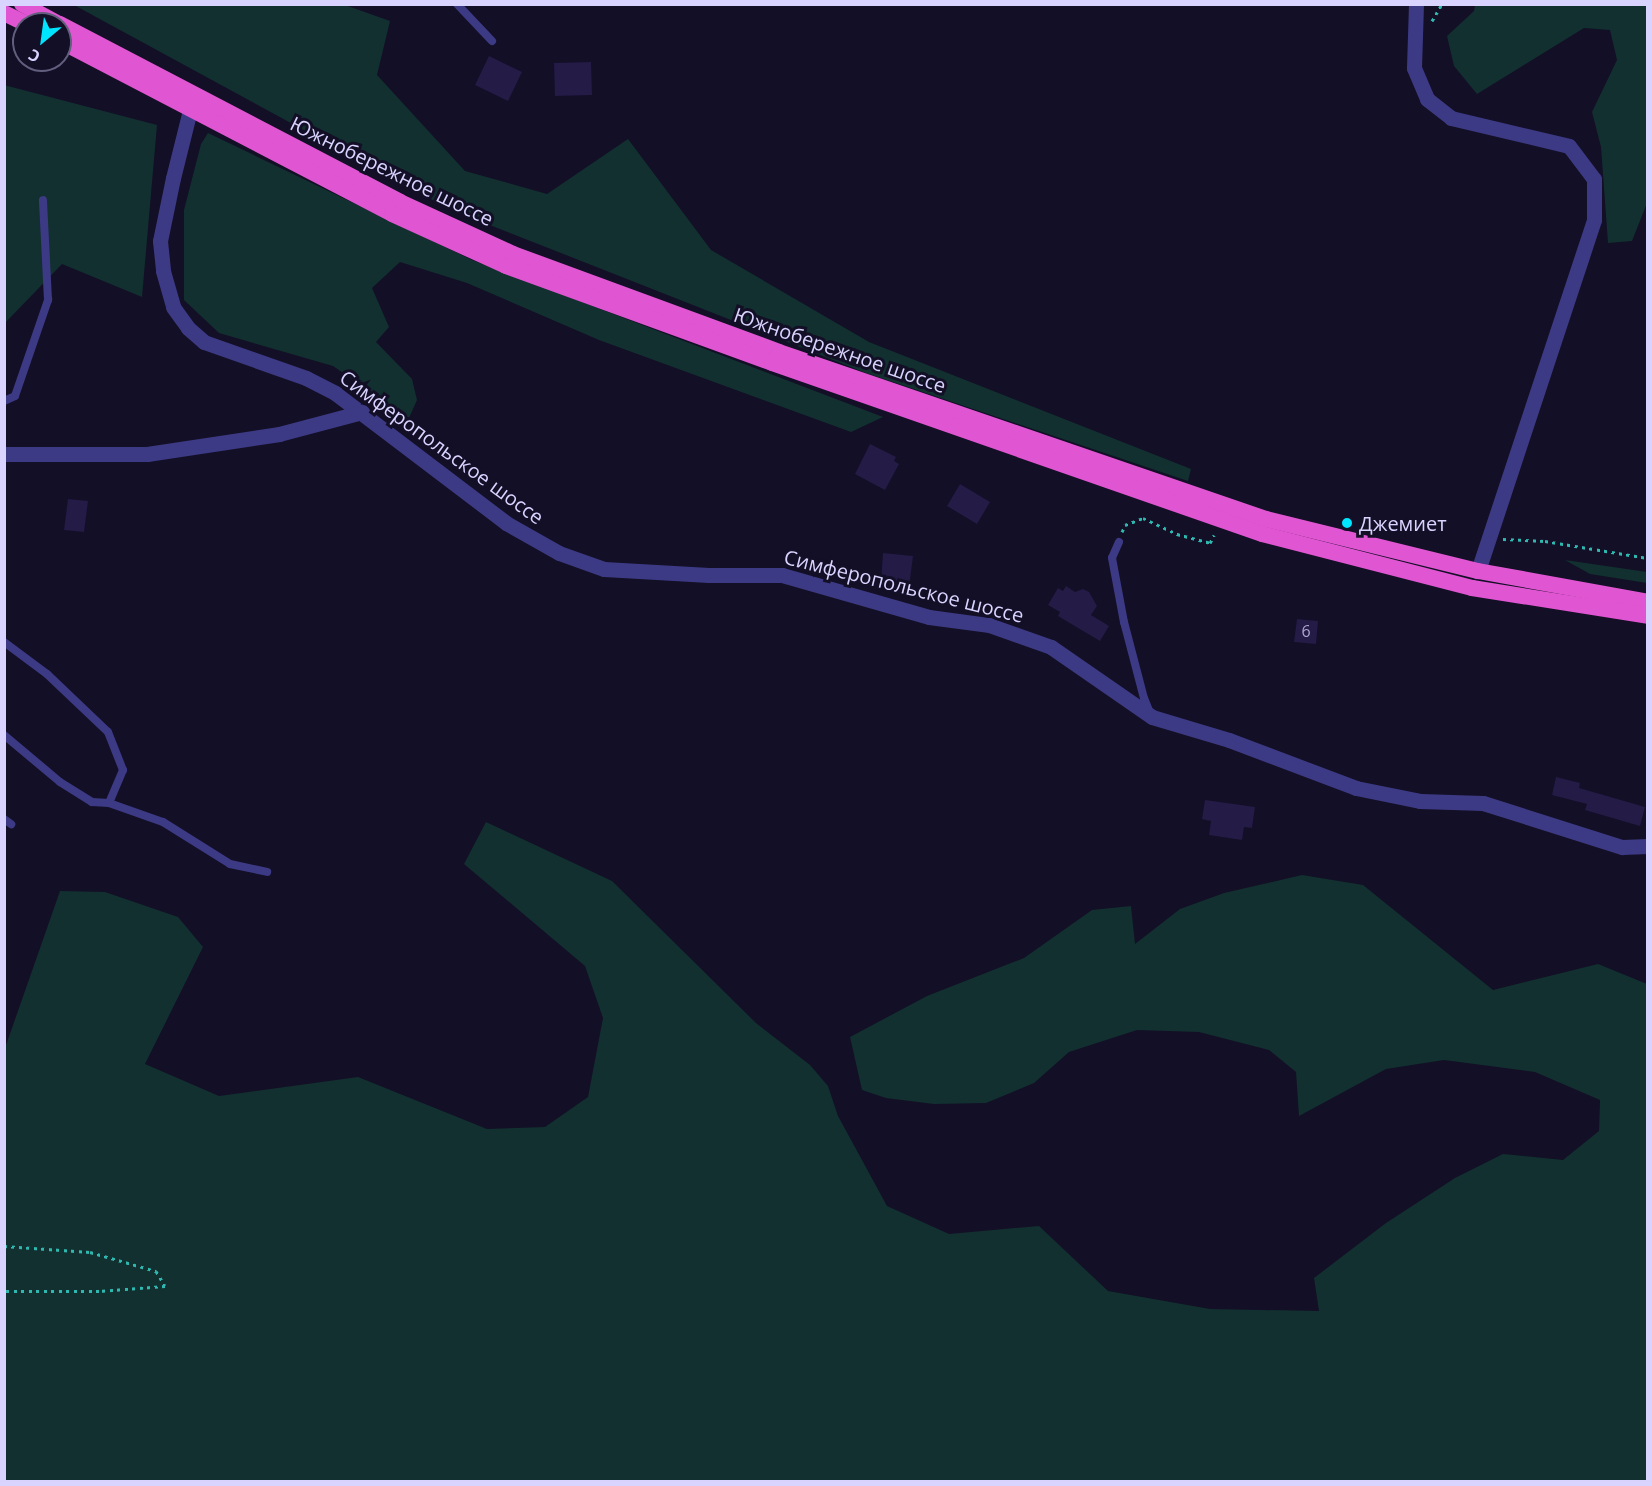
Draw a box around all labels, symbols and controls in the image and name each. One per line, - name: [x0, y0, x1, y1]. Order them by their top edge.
- north arrow: [12, 12, 72, 72]
- text: С: [24, 44, 44, 68]
- street label: Южнобережное шоссе: [287, 111, 497, 231]
- street label: Южнобережное шоссе: [731, 302, 949, 398]
- street label: Симферопольское шоссе: [335, 365, 549, 529]
- place label: Джемиет: [1359, 511, 1447, 535]
- marker: Джемиет: [1340, 516, 1354, 530]
- street label: Симферопольское шоссе: [782, 545, 1026, 627]
- house number: 6: [1301, 621, 1311, 641]

